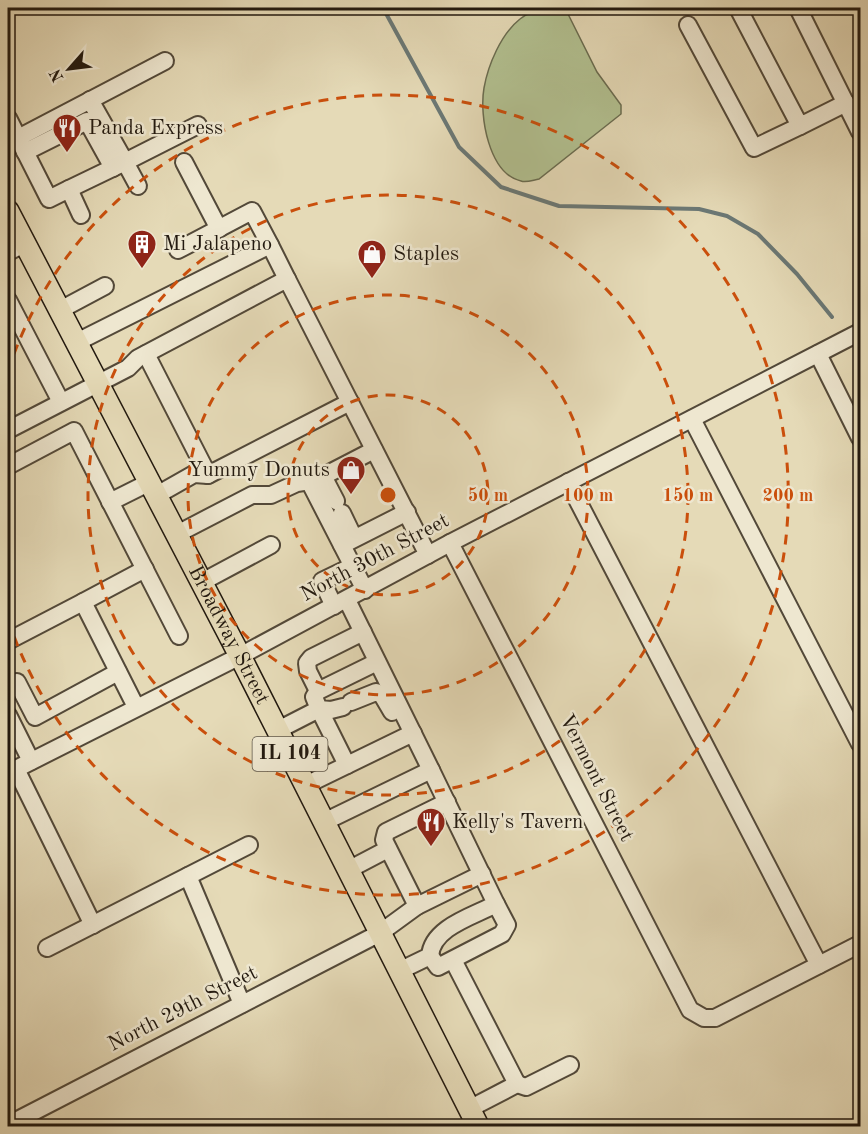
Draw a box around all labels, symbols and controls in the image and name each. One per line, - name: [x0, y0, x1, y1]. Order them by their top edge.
- north arrow: [39, 39, 99, 99]
- text: N: [47, 65, 67, 84]
- restaurant icon: Panda Express: [51, 112, 83, 154]
- place label: Panda Express: [88, 118, 223, 139]
- building icon: Mi Jalapeno: [126, 228, 158, 270]
- place label: Mi Jalapeno: [163, 234, 272, 255]
- shop icon: Staples: [356, 238, 388, 280]
- place label: Staples: [393, 244, 459, 265]
- shop icon: Yummy Donuts: [335, 454, 367, 496]
- place label: Yummy Donuts: [188, 460, 330, 481]
- centre of rings: [378, 485, 398, 505]
- text: 50 m: [468, 487, 508, 505]
- text: 100 m: [563, 487, 613, 505]
- text: 150 m: [663, 487, 713, 505]
- text: 200 m: [763, 487, 813, 505]
- street label: North 30th Street: [297, 510, 453, 606]
- street label: Broadway Street: [184, 562, 273, 708]
- street label: Vermont Street: [555, 711, 637, 845]
- road number: IL 104: [252, 737, 328, 771]
- restaurant icon: Kelly's Tavern: [415, 806, 447, 848]
- place label: Kelly's Tavern: [452, 812, 583, 833]
- street label: North 29th Street: [105, 962, 261, 1056]

